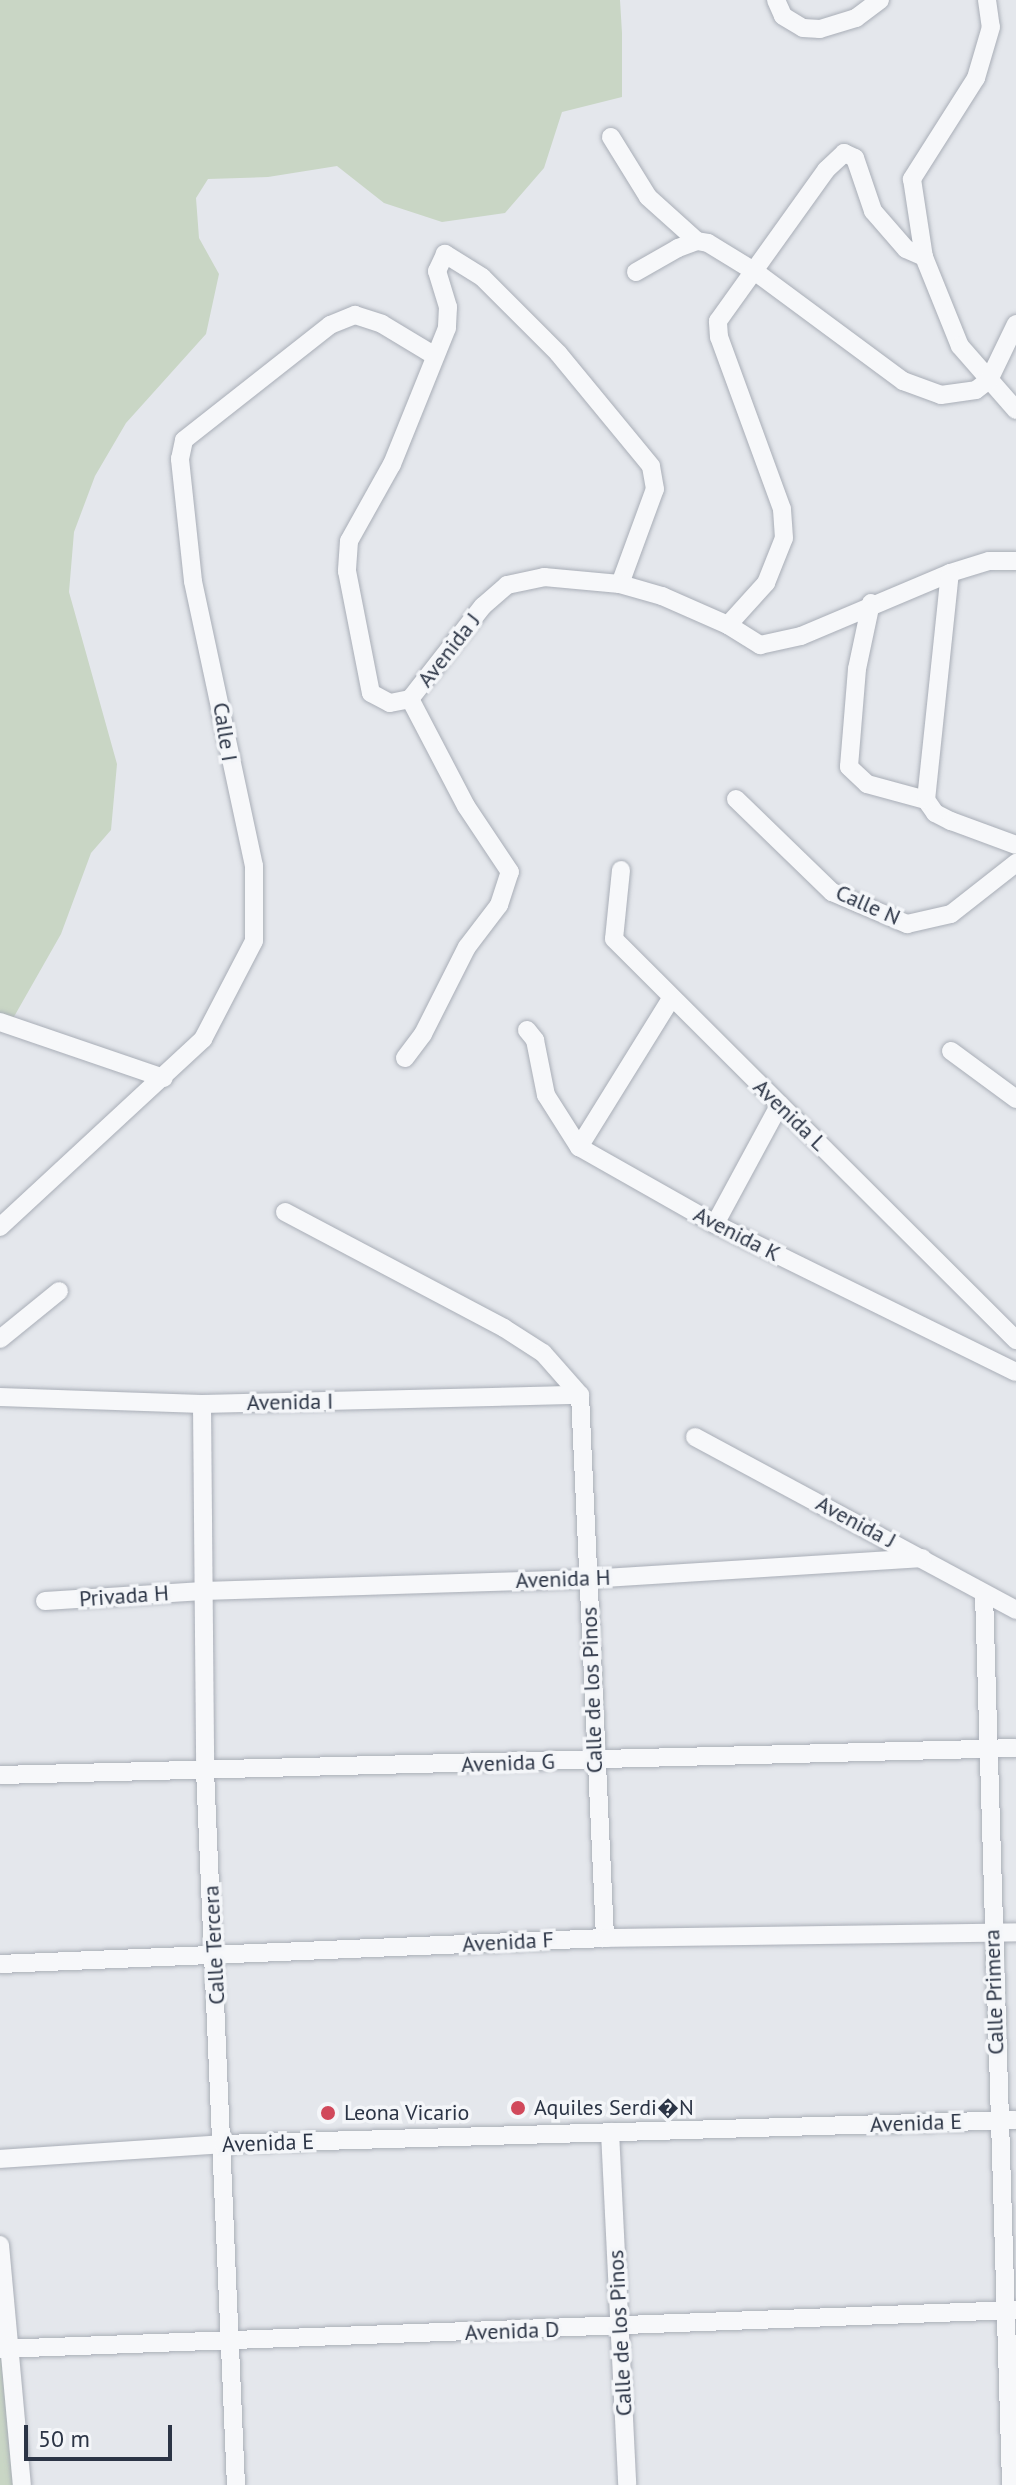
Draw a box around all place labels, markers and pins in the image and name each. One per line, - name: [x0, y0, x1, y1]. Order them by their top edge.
- place label: Aquiles Serdi�N: [534, 2095, 694, 2121]
- marker: Aquiles Serdi�N: [509, 2099, 527, 2117]
- place label: Leona Vicario: [344, 2100, 470, 2126]
- marker: Leona Vicario: [319, 2104, 337, 2122]

